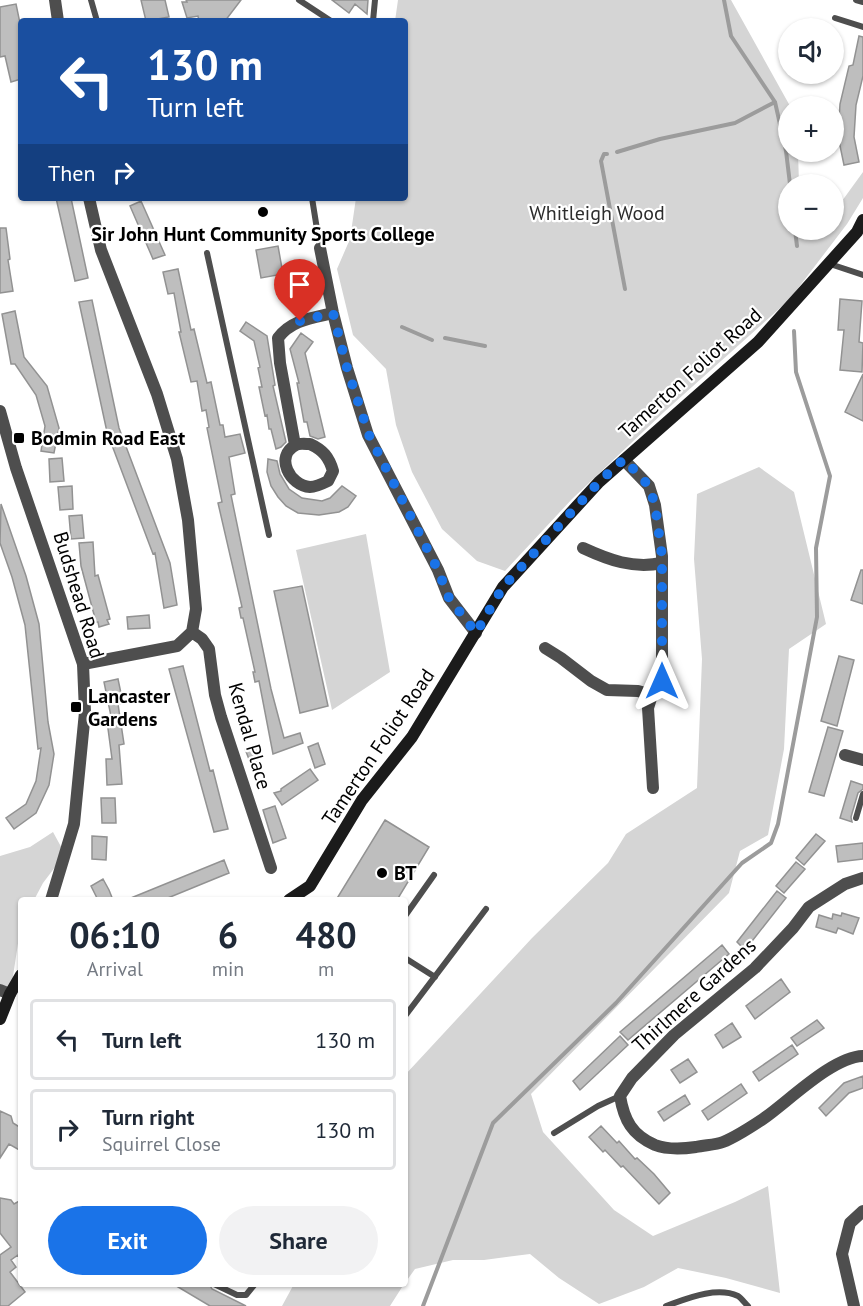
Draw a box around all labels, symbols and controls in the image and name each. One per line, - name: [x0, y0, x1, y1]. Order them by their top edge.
- map controls: [778, 18, 844, 240]
- button: sound: [778, 18, 844, 84]
- text: 130 m: [147, 37, 263, 92]
- icon: left: [48, 42, 126, 120]
- text: Turn left: [147, 90, 244, 124]
- button: +: [778, 96, 844, 162]
- icon: right: [107, 156, 140, 189]
- text: Then: [48, 159, 95, 187]
- button: −: [778, 174, 844, 240]
- park label: Whitleigh Wood: [529, 200, 665, 226]
- marker: Sir John Hunt Community Sports College: [256, 205, 270, 219]
- place label: Sir John Hunt Community Sports College: [91, 221, 435, 247]
- pin: [274, 259, 325, 321]
- icon: arrive: [283, 268, 316, 301]
- street label: Tamerton Foliot Road: [613, 302, 767, 444]
- place label: Bodmin Road East: [31, 425, 185, 451]
- marker: Bodmin Road East: [12, 431, 26, 445]
- street label: Budshead Road: [47, 529, 111, 661]
- position arrow: [630, 649, 694, 713]
- street label: Tamerton Foliot Road: [316, 664, 440, 830]
- street label: Kendal Place: [222, 680, 278, 792]
- place label: Lancaster Gardens: [88, 683, 170, 732]
- marker: Lancaster Gardens: [69, 700, 83, 714]
- place label: BT: [394, 860, 417, 886]
- marker: BT: [375, 866, 389, 880]
- text: 06:10: [69, 911, 161, 958]
- text: 6: [218, 911, 238, 958]
- text: 480: [296, 911, 357, 958]
- street label: Thirlmere Gardens: [627, 932, 761, 1058]
- text: Arrival: [87, 956, 143, 982]
- text: min: [212, 956, 244, 982]
- text: m: [318, 956, 334, 982]
- icon: left: [51, 1023, 84, 1056]
- text: Turn left: [102, 1026, 182, 1054]
- text: 130 m: [315, 1026, 375, 1054]
- text: Turn right: [102, 1103, 194, 1131]
- icon: right: [51, 1113, 84, 1146]
- text: 130 m: [315, 1116, 375, 1144]
- text: Squirrel Close: [102, 1131, 221, 1157]
- button: Exit: [48, 1206, 207, 1275]
- button: Share: [219, 1206, 378, 1275]

